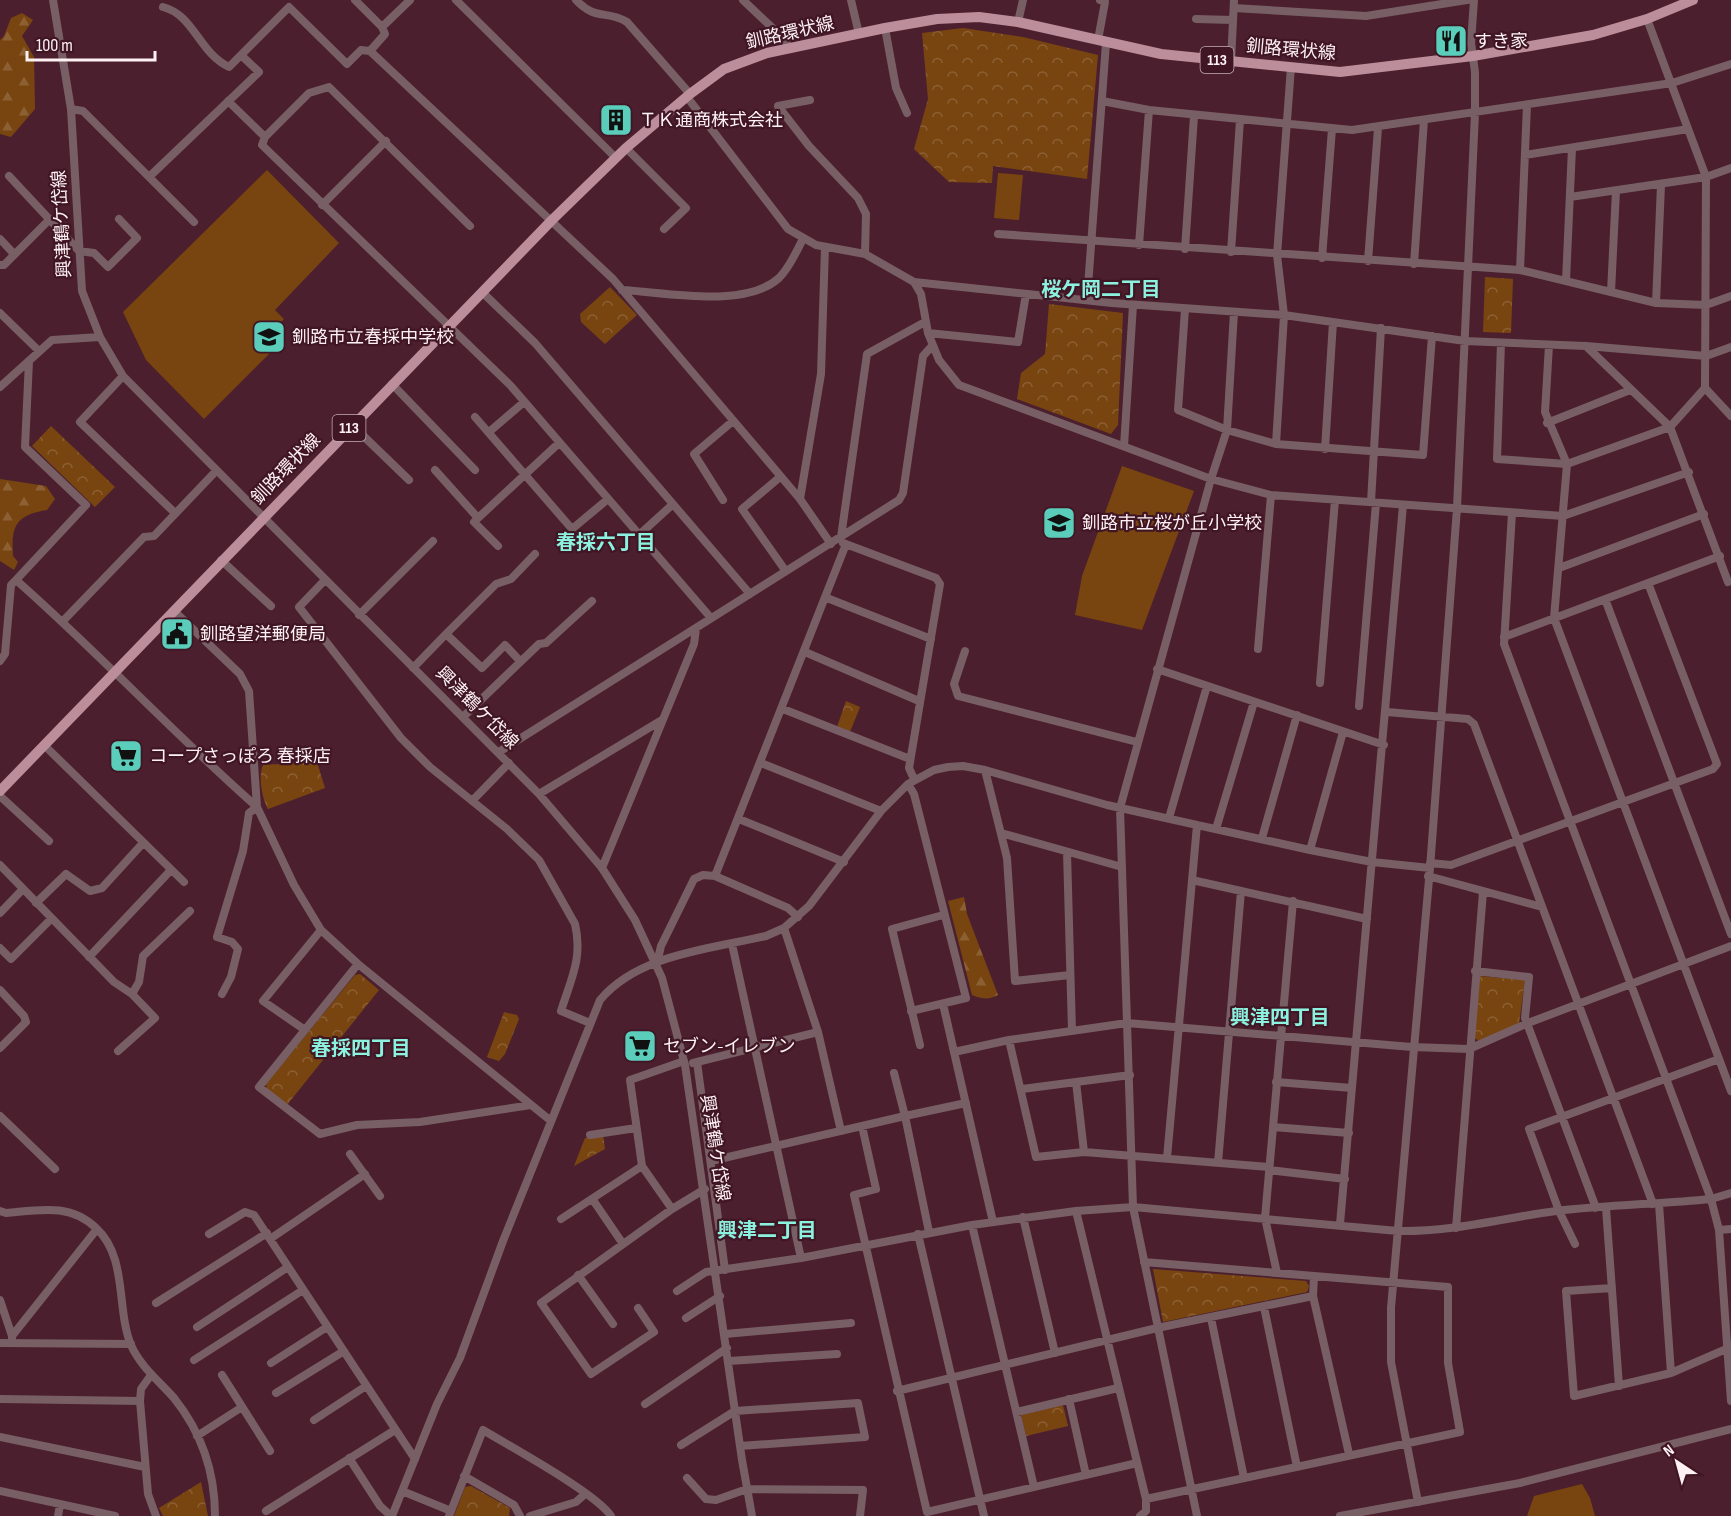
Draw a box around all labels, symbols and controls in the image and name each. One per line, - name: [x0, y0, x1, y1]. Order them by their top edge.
- street label: 釧路環状線: [744, 13, 836, 53]
- restaurant icon: すき家: [1433, 23, 1469, 59]
- scale bar: [27, 24, 154, 62]
- place label: すき家: [1474, 31, 1528, 52]
- text: 100 m: [36, 35, 73, 56]
- street label: 釧路環状線: [1245, 36, 1337, 64]
- road number: 113: [1200, 47, 1234, 73]
- building icon: ＴＫ通商株式会社: [598, 102, 634, 138]
- place label: ＴＫ通商株式会社: [639, 110, 783, 131]
- street label: 興津鶴ケ岱線: [49, 170, 75, 278]
- district label: 桜ケ岡二丁目: [1041, 278, 1161, 302]
- school or university icon: 釧路市立春採中学校: [251, 319, 287, 355]
- place label: 釧路市立春採中学校: [292, 327, 454, 348]
- road number: 113: [332, 415, 366, 441]
- street label: 釧路環状線: [247, 429, 325, 509]
- school or university icon: 釧路市立桜が丘小学校: [1041, 505, 1077, 541]
- place label: 釧路市立桜が丘小学校: [1082, 513, 1262, 534]
- district label: 春採六丁目: [556, 531, 656, 555]
- public building icon: 釧路望洋郵便局: [159, 616, 195, 652]
- place label: 釧路望洋郵便局: [200, 624, 326, 645]
- street label: 興津鶴ケ岱線: [431, 662, 523, 754]
- supermarket icon: コープさっぽろ 春採店: [108, 738, 144, 774]
- place label: コープさっぽろ 春採店: [149, 746, 331, 767]
- district label: 興津四丁目: [1230, 1006, 1330, 1030]
- supermarket icon: セブン-イレブン: [622, 1028, 658, 1064]
- place label: セブン-イレブン: [663, 1036, 796, 1057]
- district label: 春採四丁目: [311, 1037, 411, 1061]
- street label: 興津鶴ケ岱線: [696, 1093, 734, 1203]
- district label: 興津二丁目: [717, 1219, 817, 1243]
- north arrow: [1647, 1432, 1707, 1492]
- text: N: [1660, 1441, 1678, 1461]

